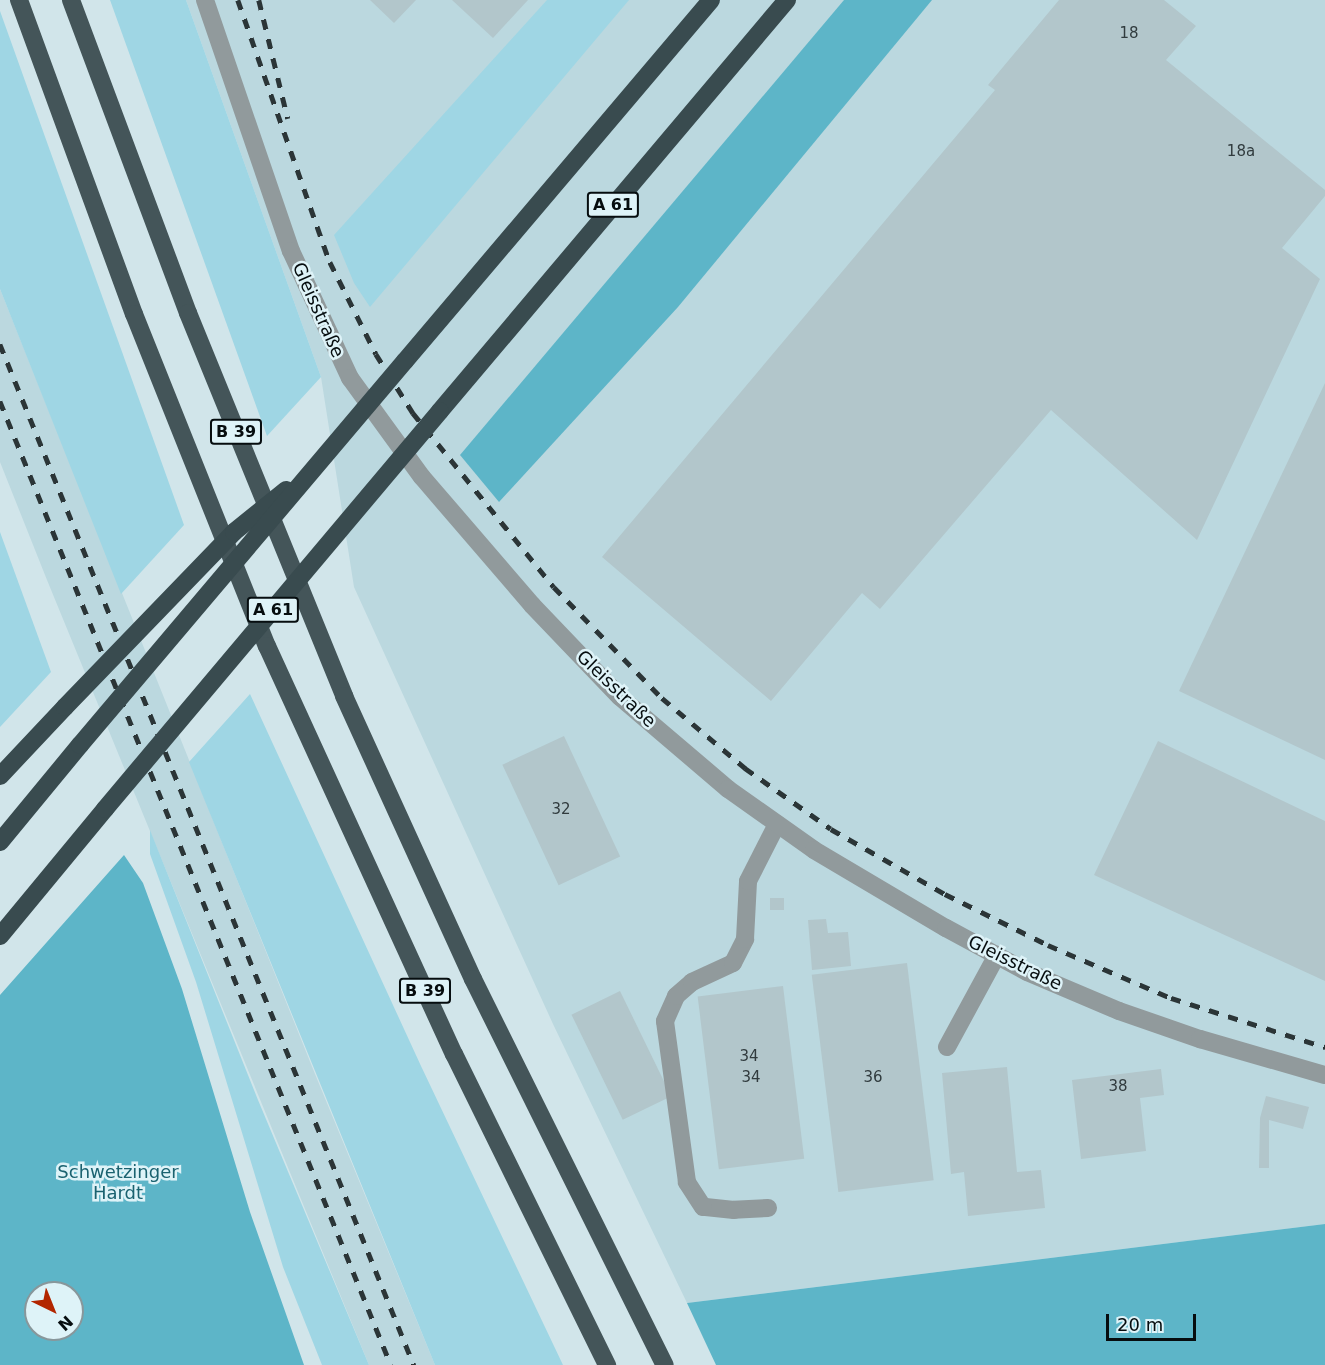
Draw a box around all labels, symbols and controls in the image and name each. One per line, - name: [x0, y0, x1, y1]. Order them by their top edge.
- house number: 18: [1119, 25, 1139, 43]
- house number: 18a: [1227, 143, 1255, 161]
- road number: A 61: [586, 192, 640, 218]
- street label: Gleisstraße: [287, 259, 349, 361]
- road number: B 39: [209, 419, 263, 445]
- road number: A 61: [246, 597, 300, 623]
- street label: Gleisstraße: [572, 646, 660, 732]
- house number: 32: [551, 801, 571, 819]
- street label: Gleisstraße: [965, 931, 1065, 995]
- road number: B 39: [398, 978, 452, 1004]
- house number: 34: [739, 1048, 759, 1066]
- house number: 34: [741, 1069, 761, 1087]
- house number: 36: [863, 1069, 883, 1087]
- house number: 38: [1108, 1078, 1128, 1096]
- park label: Schwetzinger Hardt: [57, 1162, 179, 1204]
- north arrow: [24, 1281, 84, 1341]
- scale bar: [1109, 1302, 1199, 1340]
- text: N: [54, 1312, 77, 1335]
- text: 20 m: [1117, 1314, 1163, 1335]

